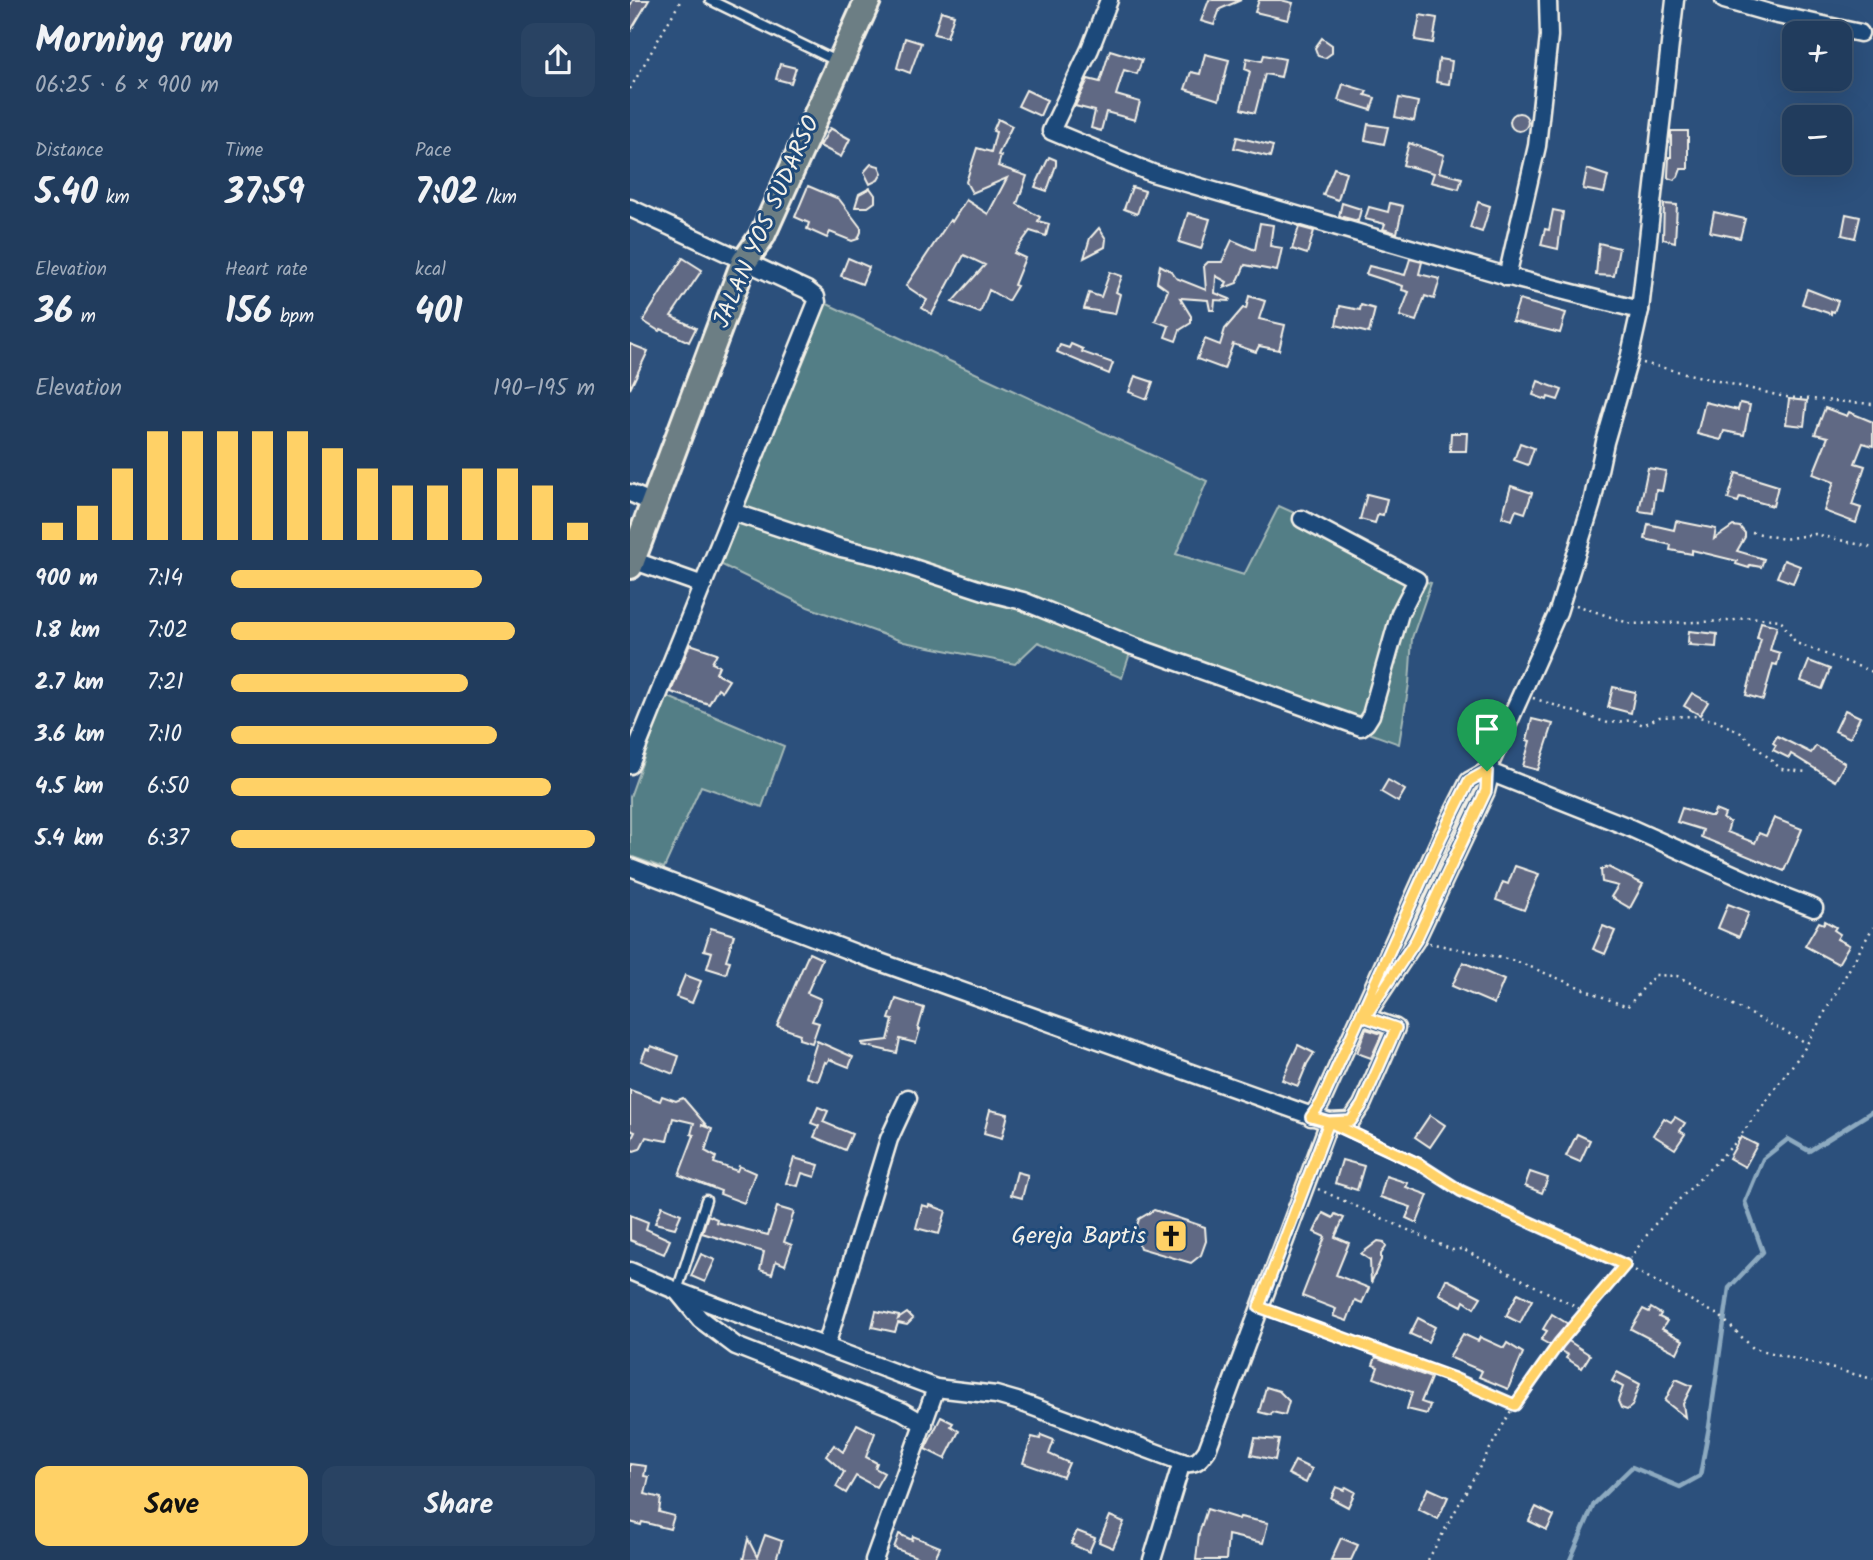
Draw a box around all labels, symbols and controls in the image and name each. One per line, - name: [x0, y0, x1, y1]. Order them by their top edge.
- text: Morning run: [35, 12, 233, 72]
- map controls: [1782, 21, 1852, 175]
- button: +: [1782, 21, 1852, 91]
- button: share: [521, 23, 595, 97]
- text: 06:25 · 6 × 900 m: [35, 68, 219, 104]
- button: −: [1782, 105, 1852, 175]
- street label: JALAN YOS SUDARSO: [703, 109, 831, 334]
- text: Distance: [35, 136, 103, 166]
- text: Time: [225, 136, 263, 166]
- text: Pace: [415, 136, 451, 166]
- text: 5.40: [35, 166, 98, 222]
- text: 37:59: [225, 166, 305, 222]
- text: 7:02: [415, 166, 479, 222]
- text: km: [98, 183, 130, 213]
- text: /km: [479, 183, 517, 213]
- text: Elevation: [35, 255, 107, 285]
- text: Heart rate: [225, 255, 308, 285]
- text: kcal: [415, 255, 446, 285]
- text: 36: [35, 285, 73, 341]
- text: 156: [225, 285, 272, 341]
- text: 401: [415, 285, 463, 341]
- text: m: [73, 302, 96, 332]
- text: bpm: [272, 302, 314, 332]
- text: Elevation: [35, 371, 122, 407]
- text: 190–195 m: [493, 371, 595, 407]
- text: 900 m: [35, 561, 98, 597]
- text: 7:14: [147, 561, 183, 597]
- text: 1.8 km: [35, 613, 100, 649]
- text: 7:02: [147, 613, 188, 649]
- text: 2.7 km: [35, 665, 104, 701]
- text: 7:21: [147, 665, 184, 701]
- pin: [1457, 699, 1517, 771]
- icon: arrive: [1468, 710, 1506, 748]
- text: 3.6 km: [35, 717, 105, 753]
- text: 7:10: [147, 717, 182, 753]
- text: 4.5 km: [35, 769, 104, 805]
- text: 6:50: [147, 769, 189, 805]
- text: 5.4 km: [35, 821, 104, 857]
- text: 6:37: [147, 821, 189, 857]
- place label: Gereja Baptis: [1012, 1217, 1146, 1256]
- church icon: Gereja Baptis: [1152, 1217, 1190, 1255]
- button: Save: [35, 1466, 308, 1546]
- button: Share: [322, 1466, 595, 1546]

